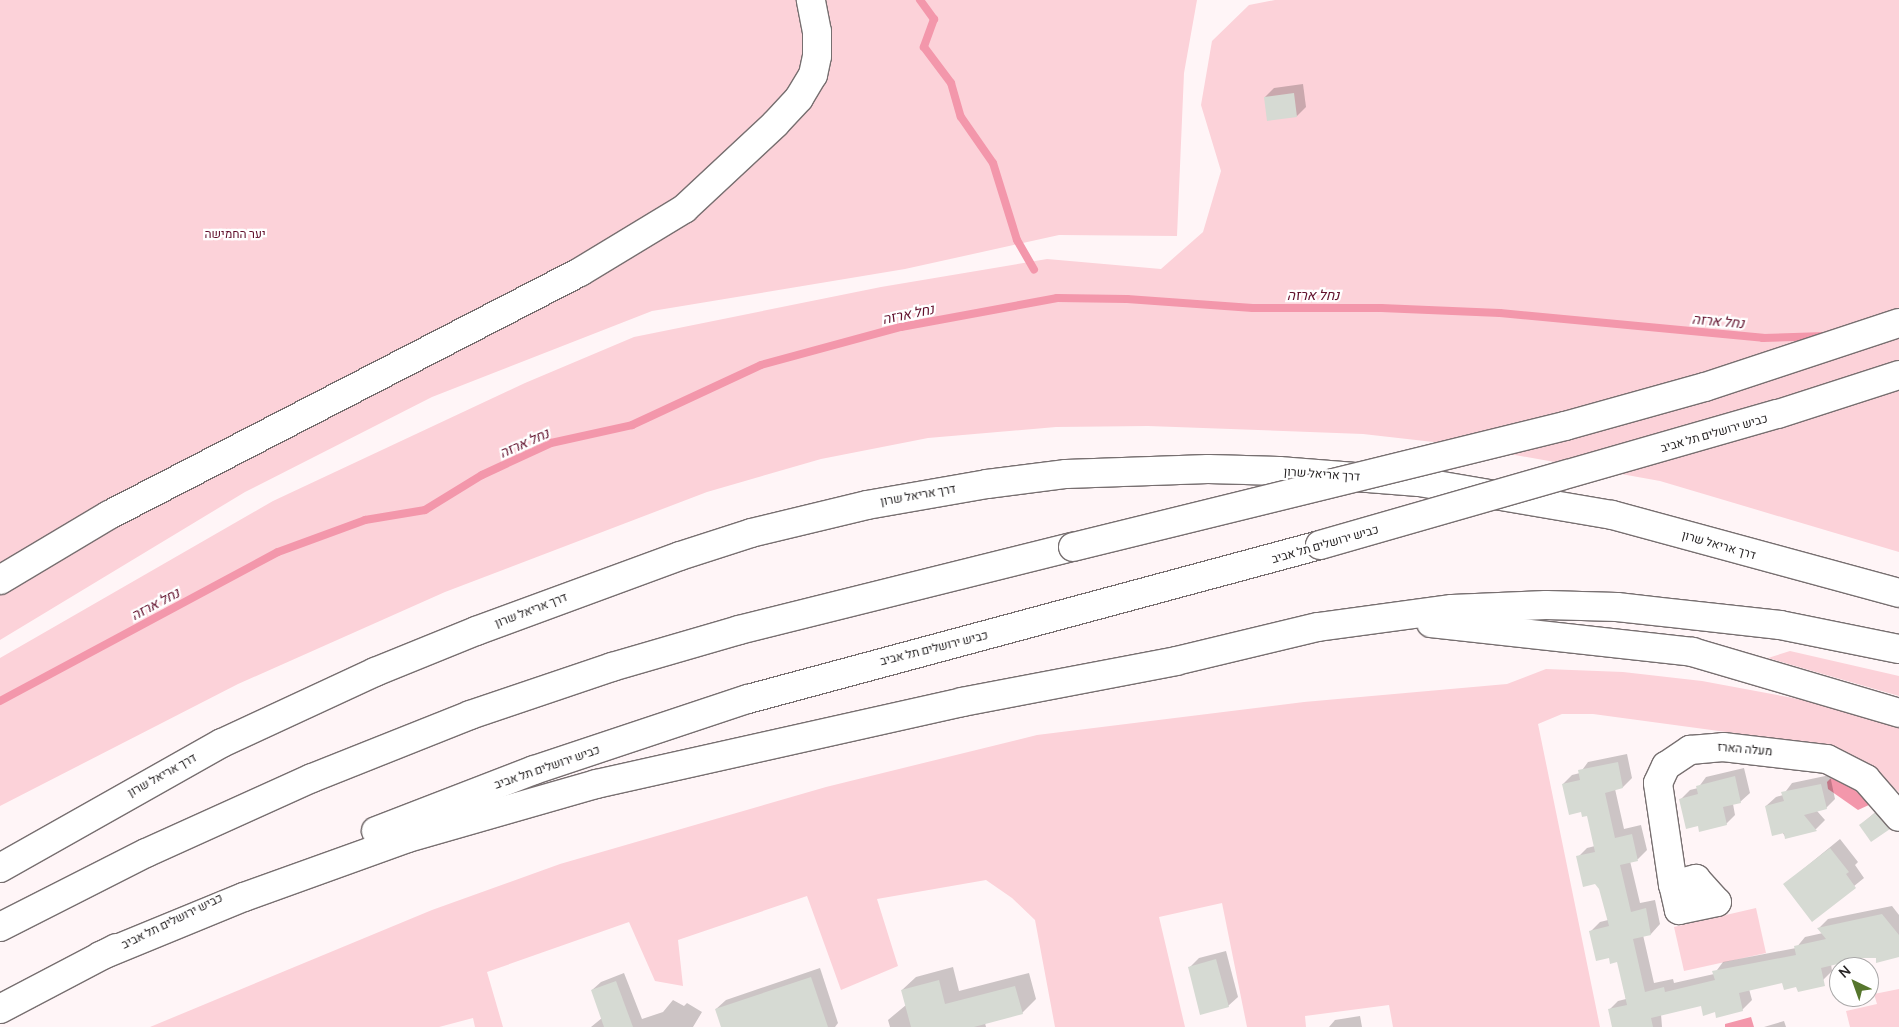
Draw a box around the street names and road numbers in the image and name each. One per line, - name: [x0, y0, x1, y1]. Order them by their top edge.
- street label: כביש ירושלים תל אביב: [1659, 411, 1769, 455]
- street label: דרך אריאל שרון: [1283, 464, 1361, 484]
- street label: דרך אריאל שרון: [879, 481, 957, 509]
- street label: כביש ירושלים תל אביב: [1270, 522, 1380, 566]
- street label: דרך אריאל שרון: [1680, 528, 1758, 562]
- street label: דרך אריאל שרון: [493, 590, 569, 630]
- street label: כביש ירושלים תל אביב: [879, 628, 989, 668]
- street label: מעלה הארז: [1717, 739, 1773, 759]
- street label: כביש ירושלים תל אביב: [492, 742, 602, 792]
- street label: דרך אריאל שרון: [125, 750, 199, 800]
- street label: כביש ירושלים תל אביב: [119, 890, 225, 952]

